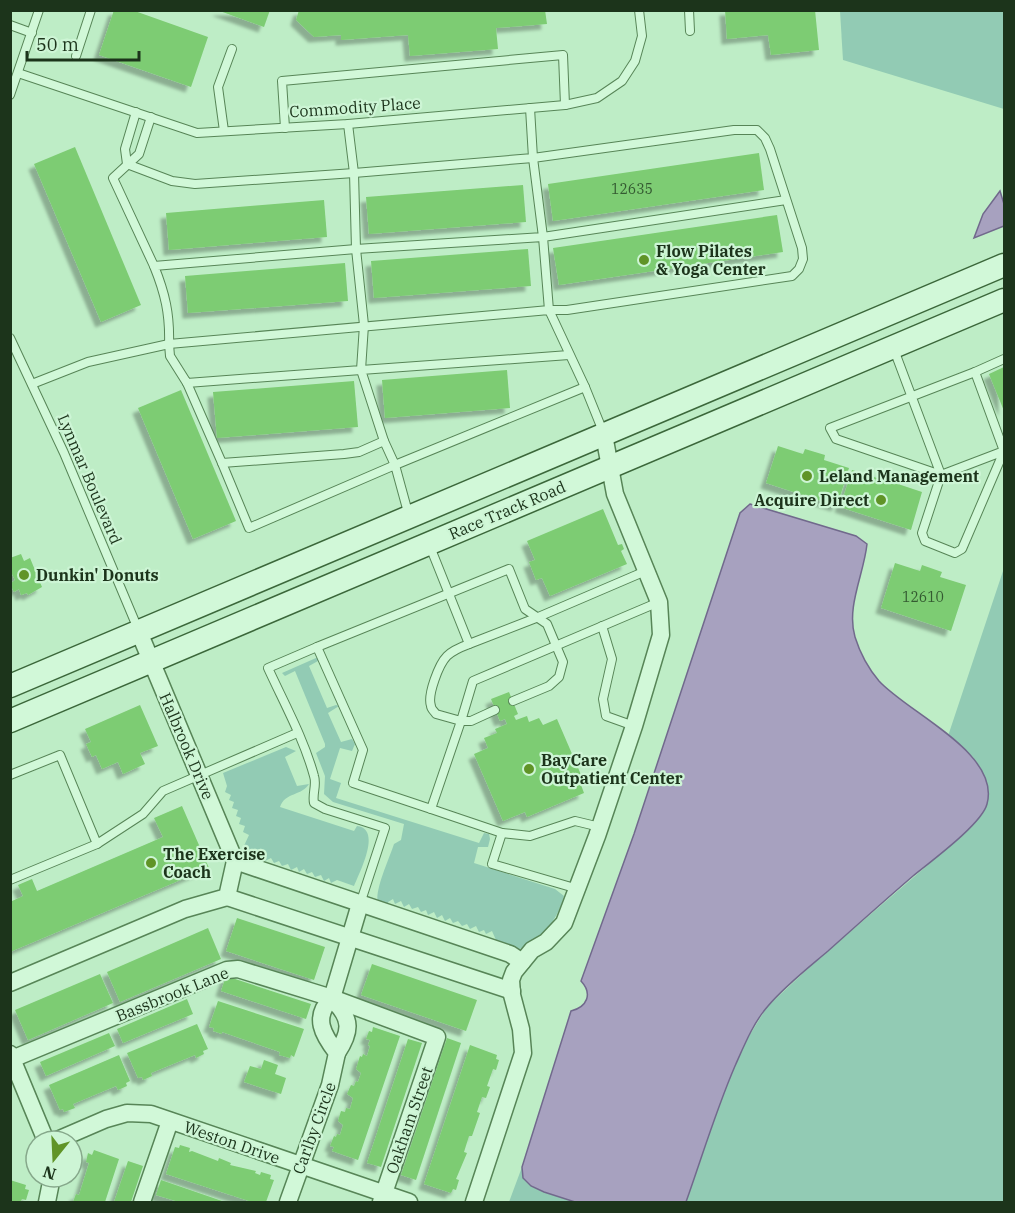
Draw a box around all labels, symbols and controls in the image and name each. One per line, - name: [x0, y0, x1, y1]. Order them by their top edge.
- scale bar: [27, 24, 140, 62]
- text: 50 m: [36, 33, 79, 56]
- street label: Commodity Place: [289, 92, 421, 122]
- house number: 12635: [611, 180, 653, 198]
- place label: Flow Pilates & Yoga Center: [656, 241, 766, 279]
- marker: Flow Pilates & Yoga Center: [637, 253, 651, 267]
- street label: Lynmar Boulevard: [54, 411, 127, 547]
- place label: Leland Management: [819, 466, 979, 486]
- marker: Leland Management: [800, 469, 814, 483]
- street label: Race Track Road: [445, 476, 569, 544]
- place label: Acquire Direct: [754, 490, 869, 510]
- marker: Acquire Direct: [874, 493, 888, 507]
- place label: Dunkin' Donuts: [36, 565, 159, 585]
- marker: Dunkin' Donuts: [17, 568, 31, 582]
- house number: 12610: [902, 588, 944, 606]
- street label: Halbrook Drive: [155, 689, 219, 803]
- place label: BayCare Outpatient Center: [541, 750, 683, 788]
- marker: BayCare Outpatient Center: [522, 762, 536, 776]
- place label: The Exercise Coach: [163, 844, 265, 882]
- marker: The Exercise Coach: [144, 856, 158, 870]
- street label: Bassbrook Lane: [113, 962, 231, 1026]
- street label: Oakham Street: [381, 1063, 437, 1176]
- street label: Carlby Circle: [288, 1079, 340, 1177]
- street label: Weston Drive: [181, 1116, 283, 1168]
- north arrow: [24, 1129, 84, 1189]
- text: N: [40, 1162, 58, 1185]

